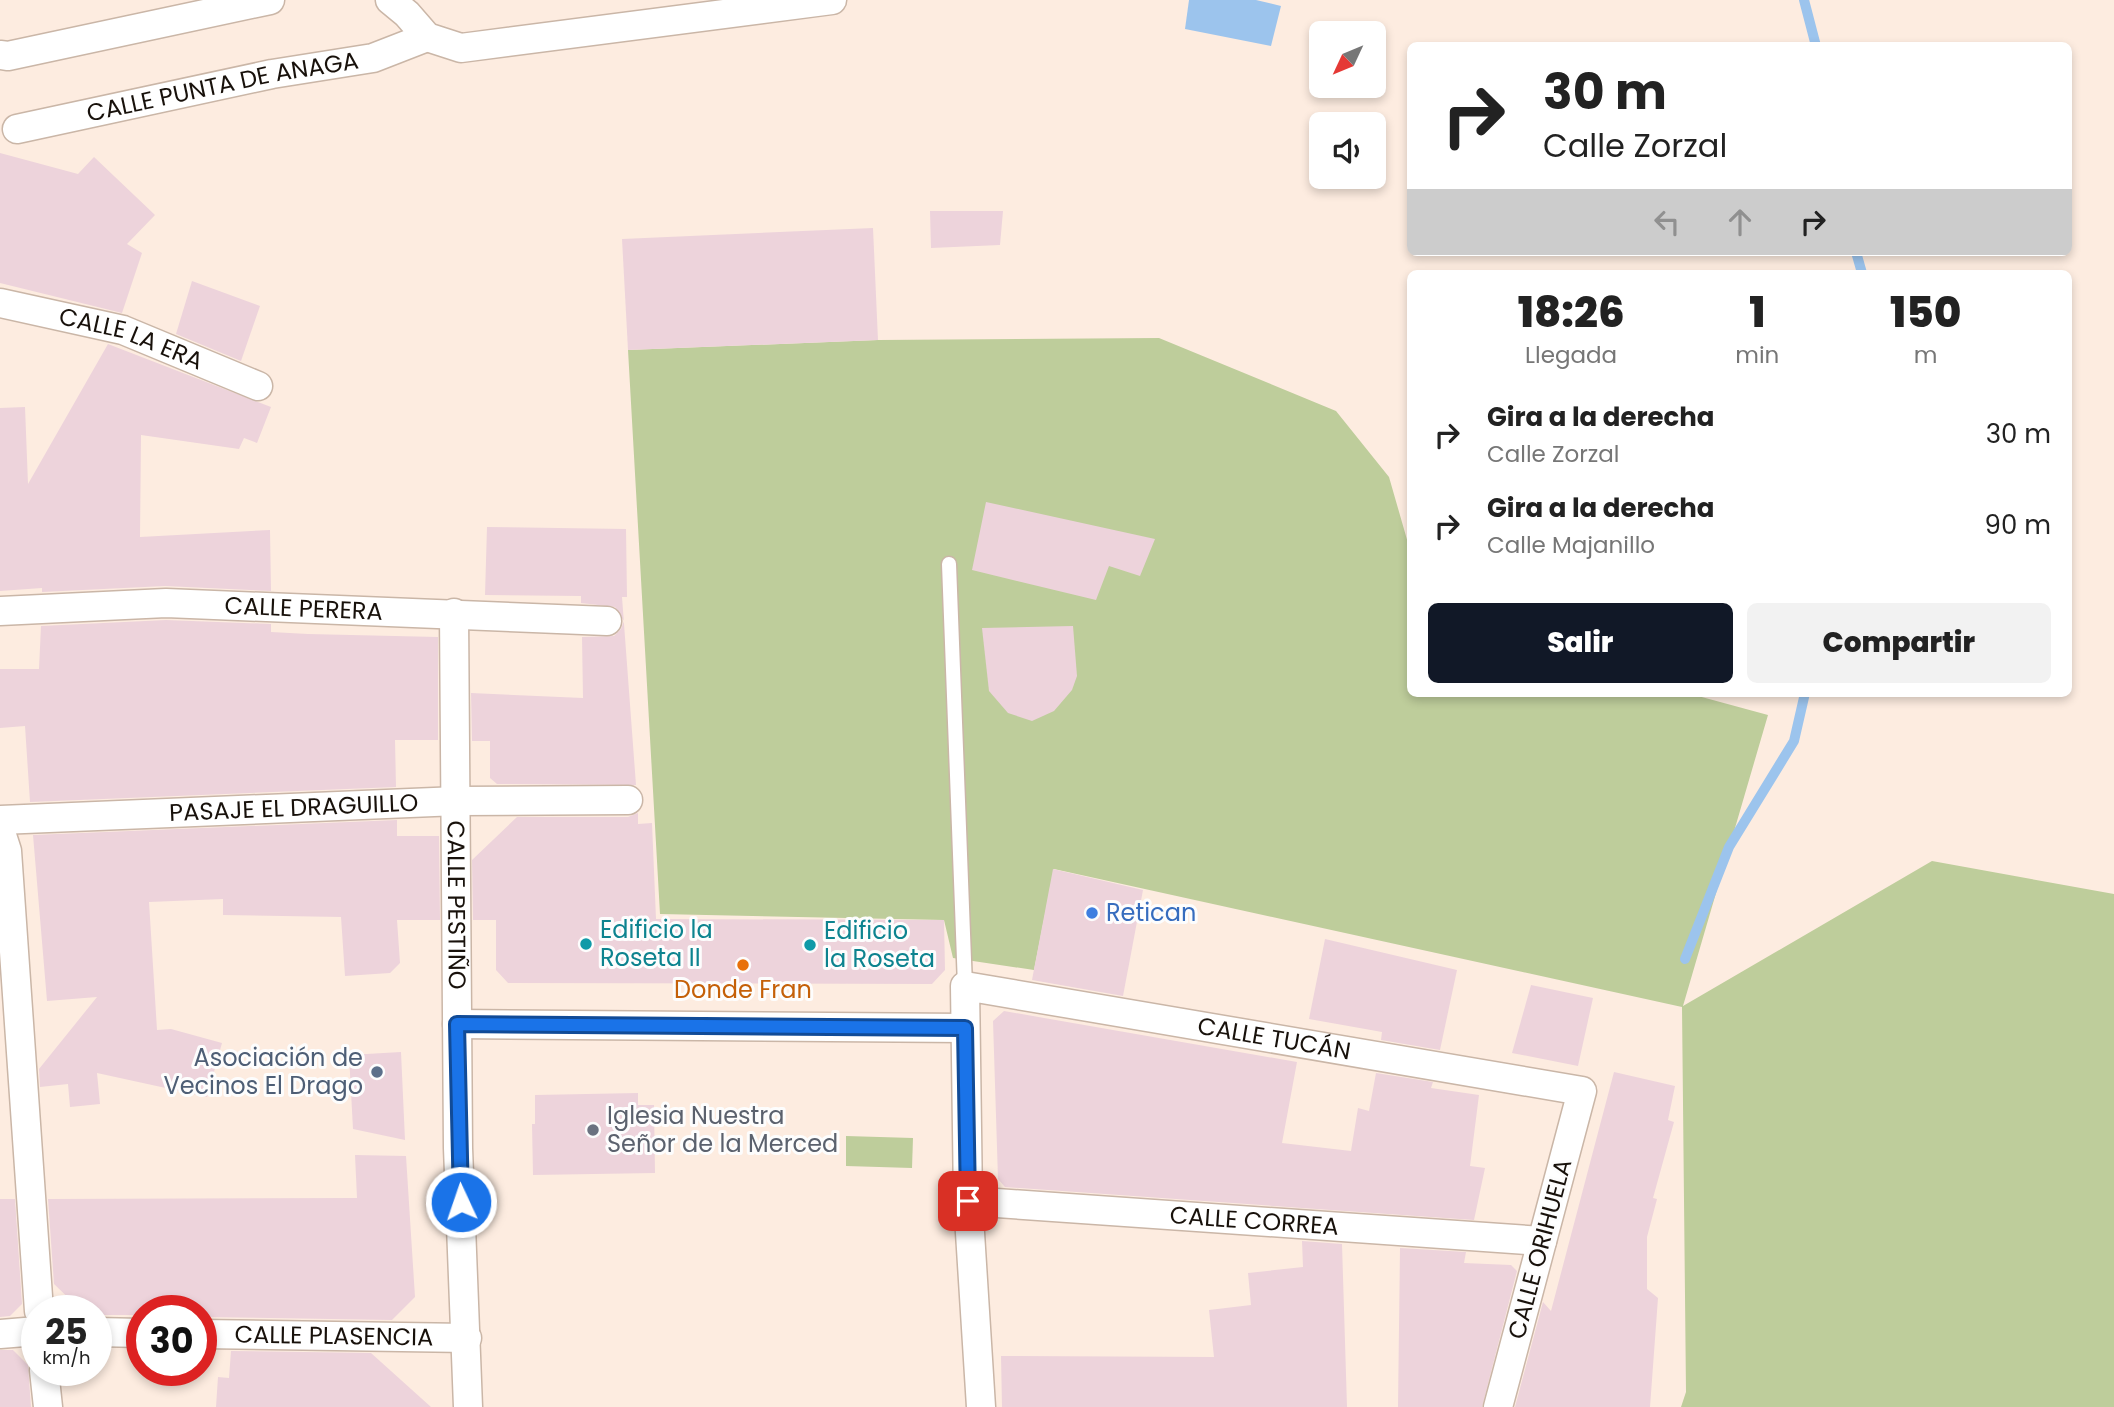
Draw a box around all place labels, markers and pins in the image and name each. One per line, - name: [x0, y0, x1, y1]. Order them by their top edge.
- place label: Retican: [1106, 896, 1196, 929]
- marker: Retican: [1084, 905, 1100, 921]
- place label: Edificio la Roseta II: [600, 913, 713, 974]
- place label: Edificio la Roseta: [824, 914, 935, 975]
- marker: Edificio la Roseta II: [578, 936, 594, 952]
- marker: Edificio la Roseta: [802, 937, 818, 953]
- marker: Donde Fran: [735, 957, 751, 973]
- place label: Donde Fran: [674, 973, 812, 1006]
- place label: Asociación de Vecinos El Drago: [163, 1041, 363, 1102]
- marker: Asociación de Vecinos El Drago: [369, 1064, 385, 1080]
- place label: Iglesia Nuestra Señor de la Merced: [607, 1099, 838, 1160]
- marker: Iglesia Nuestra Señor de la Merced: [585, 1122, 601, 1138]
- pin: [938, 1171, 998, 1231]

